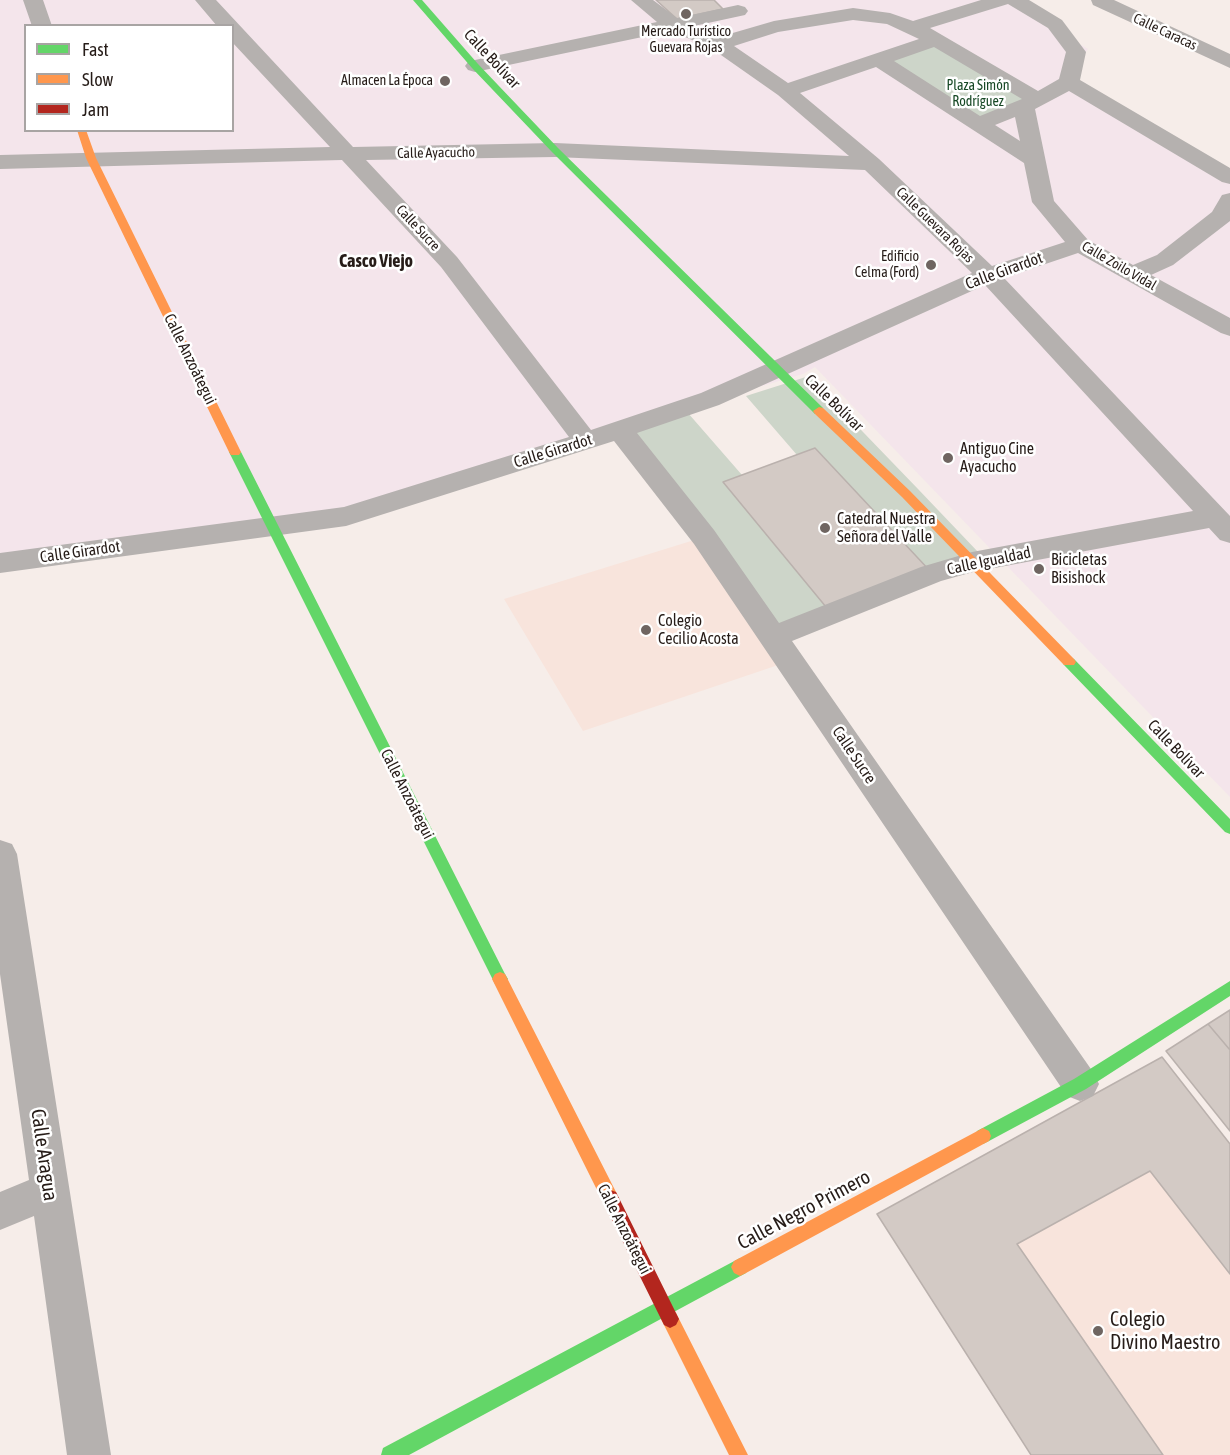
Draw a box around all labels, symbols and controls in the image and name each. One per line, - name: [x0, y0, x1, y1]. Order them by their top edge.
- marker: Mercado Turístico Guevara Rojas: [679, 7, 693, 21]
- street label: Calle Caracas: [1131, 10, 1199, 54]
- legend: [24, 24, 234, 132]
- place label: Mercado Turístico Guevara Rojas: [641, 24, 731, 56]
- street label: Calle Bolívar: [460, 25, 524, 93]
- text: Fast: [82, 39, 109, 60]
- text: Slow: [82, 69, 113, 90]
- place label: Almacen La Época: [341, 73, 433, 89]
- marker: Almacen La Época: [438, 74, 452, 88]
- park label: Plaza Simón Rodríguez: [946, 78, 1010, 110]
- text: Jam: [82, 99, 109, 120]
- street label: Calle Ayacucho: [397, 144, 475, 162]
- street label: Calle Guevara Rojas: [893, 184, 977, 266]
- street label: Calle Sucre: [393, 202, 443, 254]
- street label: Calle Zoilo Vidal: [1079, 238, 1159, 294]
- street label: Calle Girardot: [963, 248, 1045, 294]
- place label: Edificio Celma (Ford): [855, 249, 919, 282]
- district label: Casco Viejo: [339, 250, 413, 272]
- marker: Edificio Celma (Ford): [924, 258, 938, 272]
- street label: Calle Anzoátegui: [160, 310, 220, 408]
- street label: Calle Bolívar: [801, 370, 867, 436]
- street label: Calle Girardot: [512, 430, 594, 472]
- place label: Antiguo Cine Ayacucho: [960, 439, 1034, 477]
- marker: Antiguo Cine Ayacucho: [941, 451, 955, 465]
- place label: Catedral Nuestra Señora del Valle: [837, 509, 936, 547]
- marker: Catedral Nuestra Señora del Valle: [818, 521, 832, 535]
- street label: Calle Girardot: [39, 537, 121, 567]
- street label: Calle Igualdad: [945, 543, 1033, 579]
- place label: Bicicletas Bisishock: [1051, 550, 1107, 588]
- marker: Bicicletas Bisishock: [1032, 562, 1046, 576]
- place label: Colegio Cecilio Acosta: [658, 611, 739, 649]
- marker: Colegio Cecilio Acosta: [639, 623, 653, 637]
- street label: Calle Bolívar: [1143, 716, 1209, 782]
- street label: Calle Sucre: [828, 723, 880, 787]
- street label: Calle Anzoátegui: [376, 746, 438, 842]
- street label: Calle Aragua: [26, 1107, 62, 1203]
- street label: Calle Negro Primero: [733, 1165, 875, 1255]
- street label: Calle Anzoátegui: [593, 1181, 655, 1277]
- place label: Colegio Divino Maestro: [1110, 1308, 1220, 1355]
- marker: Colegio Divino Maestro: [1091, 1324, 1105, 1338]

